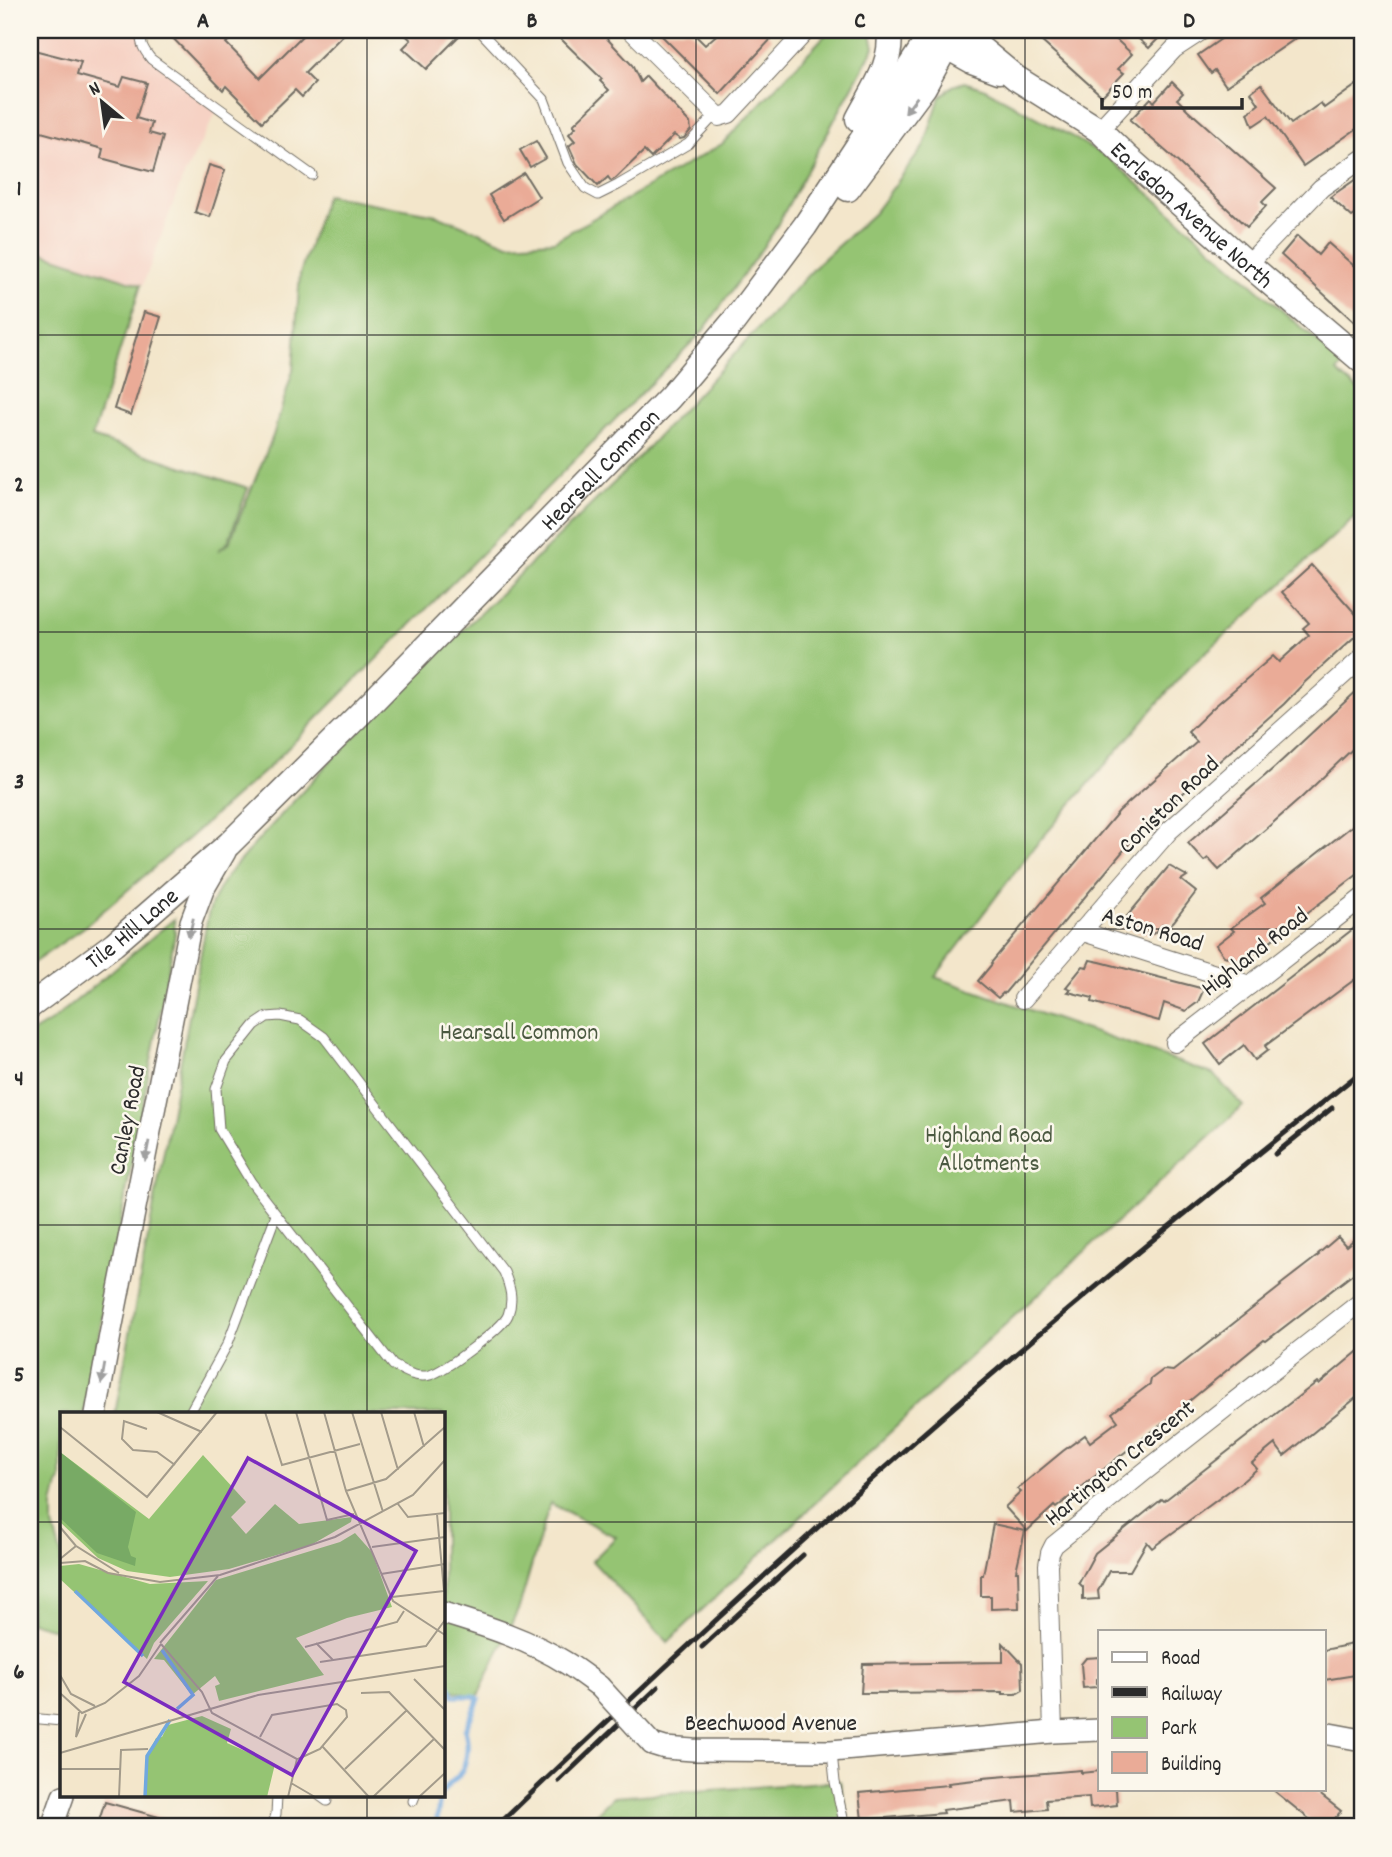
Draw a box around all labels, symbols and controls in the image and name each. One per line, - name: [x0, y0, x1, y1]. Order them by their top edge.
- text: A: [197, 6, 209, 39]
- text: B: [527, 6, 538, 39]
- text: C: [854, 6, 866, 39]
- text: D: [1183, 6, 1195, 39]
- north arrow: [66, 66, 136, 136]
- scale bar: [1102, 66, 1242, 110]
- text: N: [85, 76, 106, 104]
- text: 50 m: [1112, 79, 1152, 109]
- one-way arrow: [903, 96, 918, 114]
- street label: Earlsdon Avenue North: [1101, 135, 1279, 298]
- text: 1: [16, 174, 22, 207]
- street label: Hearsall Common: [534, 403, 669, 540]
- text: 2: [14, 470, 24, 503]
- street label: Coniston Road: [1112, 749, 1228, 863]
- text: 3: [14, 767, 24, 800]
- street label: Tile Hill Lane: [80, 881, 187, 979]
- street label: Aston Road: [1097, 899, 1207, 962]
- street label: Highland Road: [1195, 901, 1317, 1006]
- one-way arrow: [185, 917, 196, 939]
- park label: Hearsall Common: [440, 1017, 598, 1051]
- street label: Canley Road: [102, 1063, 156, 1178]
- text: 4: [14, 1064, 24, 1097]
- park label: Highland Road Allotments: [925, 1120, 1053, 1182]
- one-way arrow: [141, 1140, 152, 1162]
- text: 5: [14, 1360, 24, 1393]
- one-way arrow: [97, 1363, 108, 1385]
- street label: Hartington Crescent: [1038, 1393, 1204, 1536]
- inset map: [60, 1412, 444, 1798]
- legend: [1098, 1630, 1326, 1790]
- text: Road: [1161, 1645, 1200, 1675]
- text: 6: [13, 1657, 25, 1690]
- text: Railway: [1161, 1681, 1222, 1711]
- street label: Beechwood Avenue: [685, 1708, 857, 1742]
- text: Park: [1161, 1715, 1197, 1745]
- text: Building: [1161, 1751, 1221, 1781]

